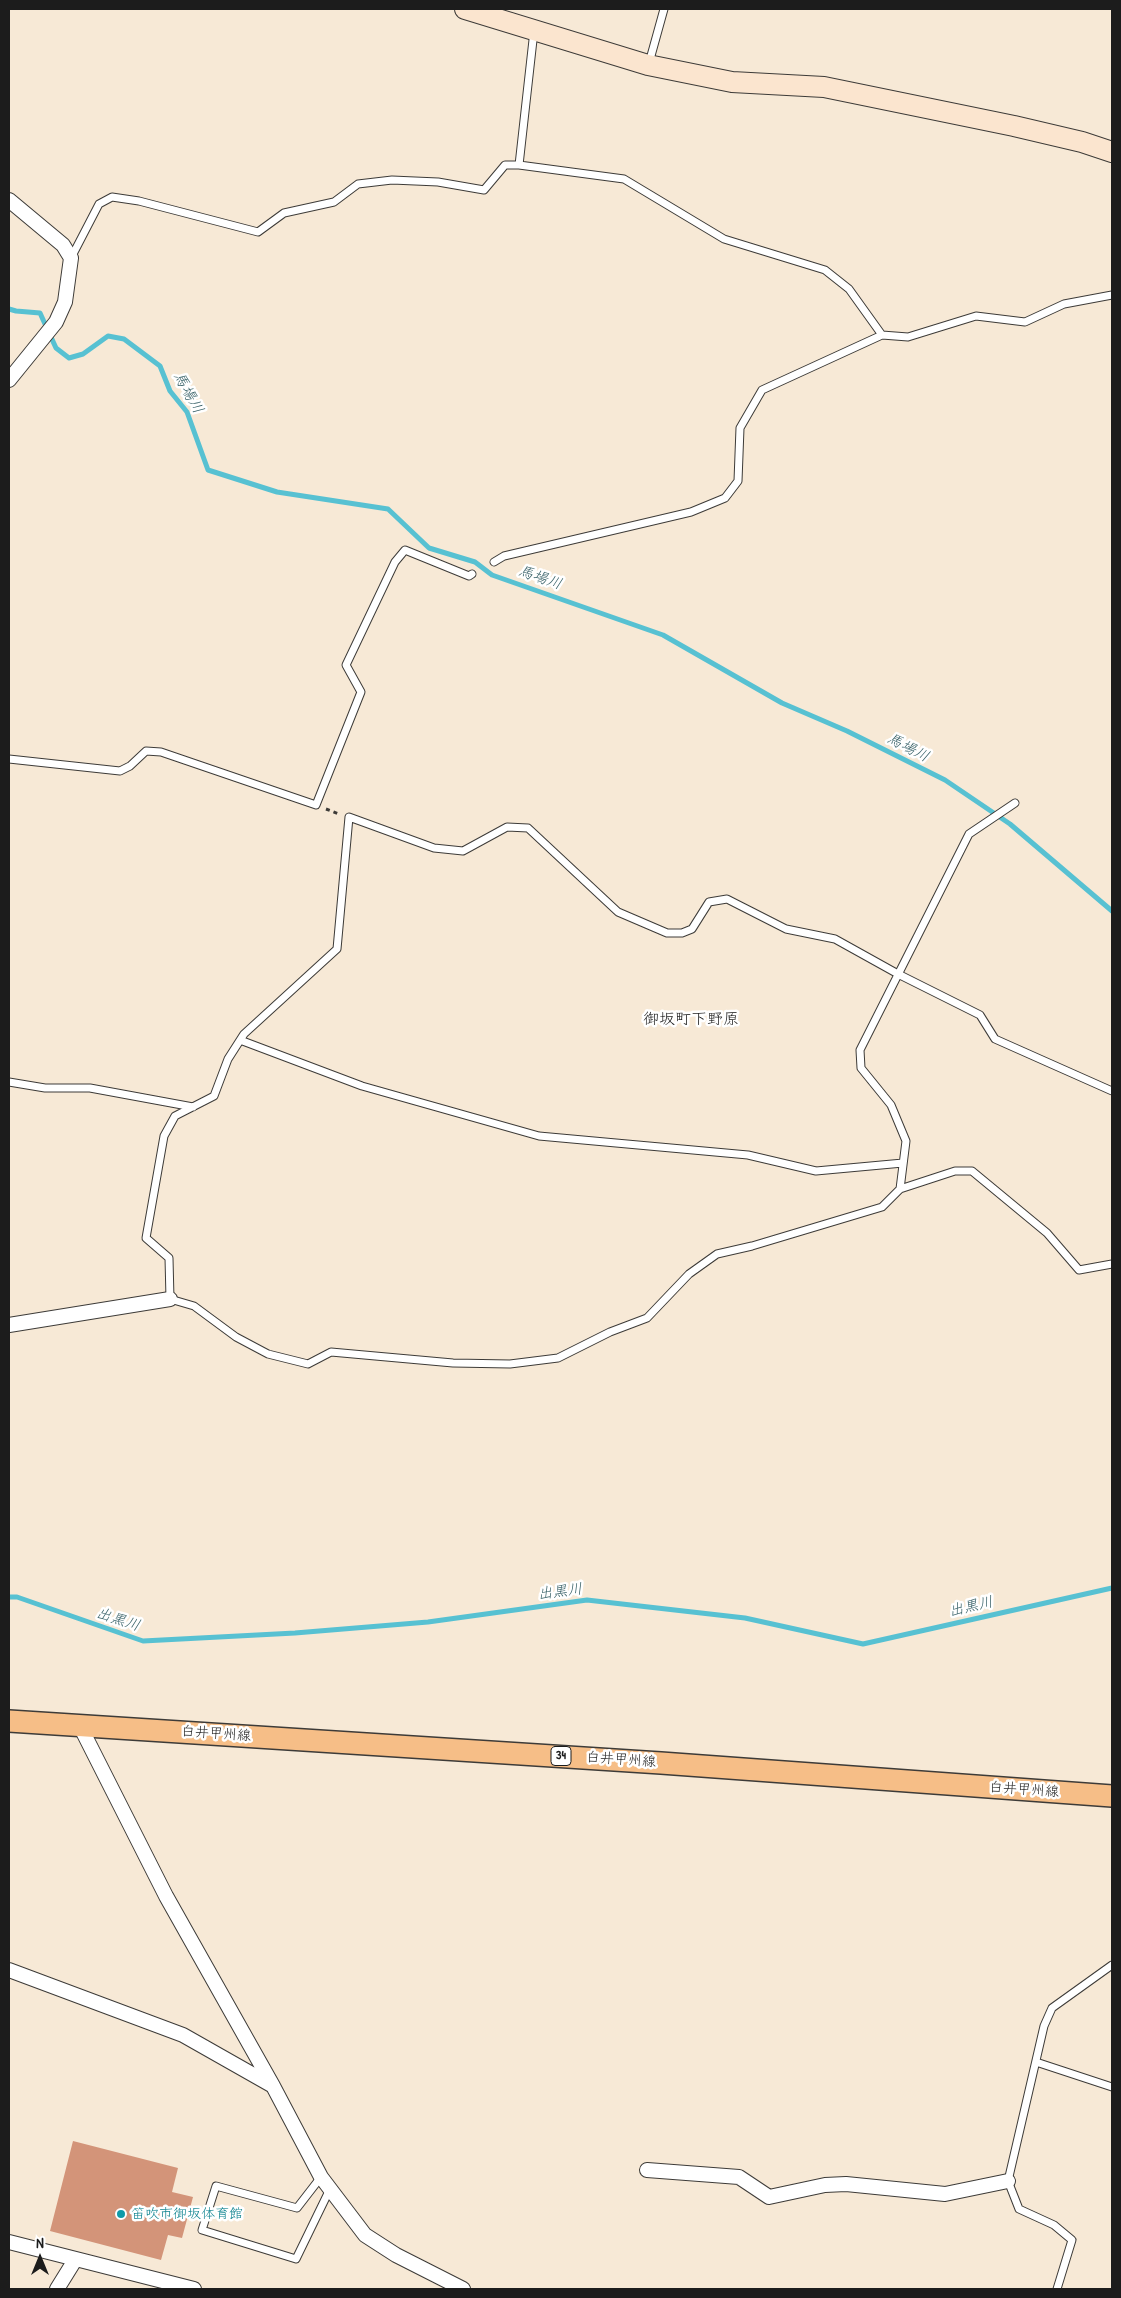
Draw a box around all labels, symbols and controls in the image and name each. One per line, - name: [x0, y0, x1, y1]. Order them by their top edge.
- water label: 馬場川: [169, 369, 207, 417]
- water label: 馬場川: [516, 562, 564, 594]
- water label: 馬場川: [884, 730, 932, 766]
- district label: 御坂町下野原: [643, 1010, 739, 1030]
- water label: 出黒川: [537, 1580, 583, 1604]
- water label: 出黒川: [947, 1593, 995, 1621]
- water label: 出黒川: [94, 1604, 142, 1636]
- street label: 白井甲州線: [180, 1723, 252, 1745]
- road number: 34: [551, 1746, 571, 1765]
- street label: 白井甲州線: [585, 1749, 657, 1771]
- street label: 白井甲州線: [988, 1779, 1060, 1801]
- place label: 笛吹市御坂体育館: [131, 2206, 243, 2222]
- marker: 笛吹市御坂体育館: [115, 2208, 127, 2220]
- north arrow: [15, 2233, 65, 2283]
- text: N: [36, 2233, 44, 2252]

